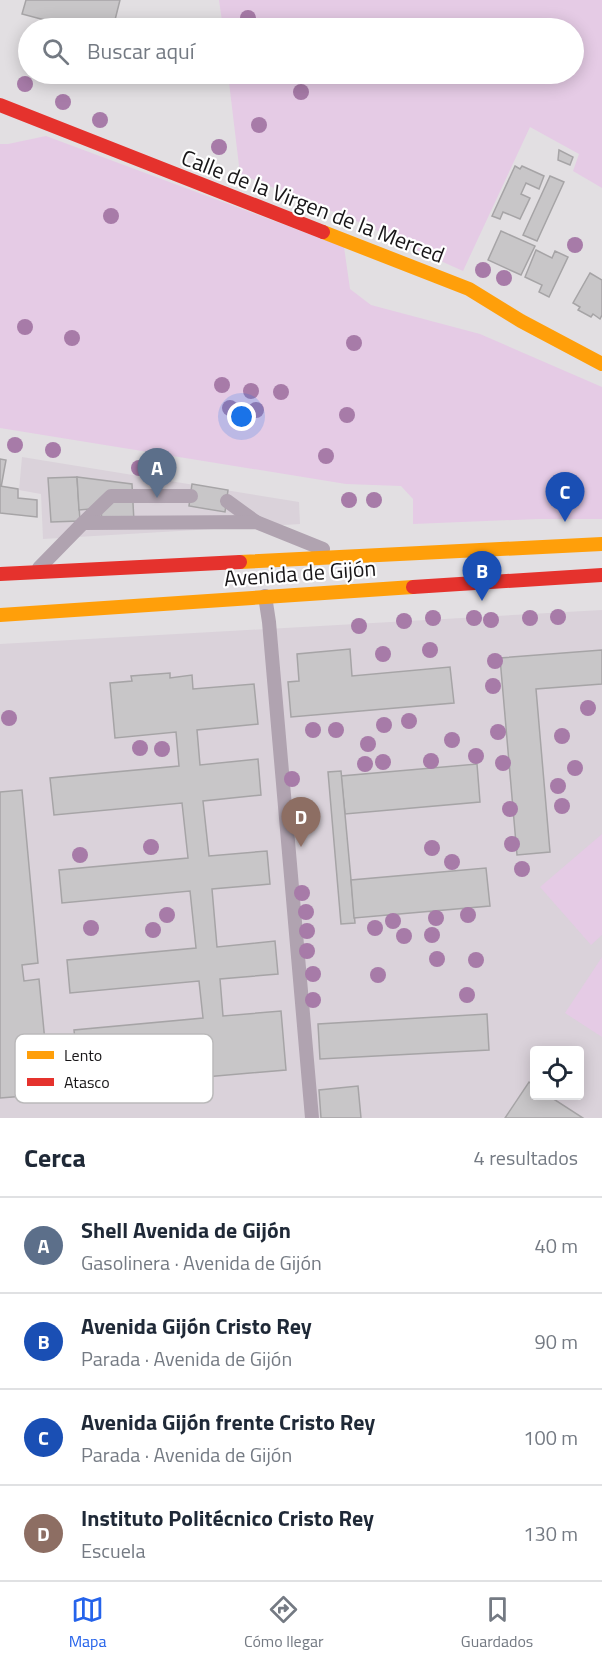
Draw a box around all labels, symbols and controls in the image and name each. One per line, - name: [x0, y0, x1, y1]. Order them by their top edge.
- search box: [18, 18, 584, 84]
- text: Buscar aquí: [87, 34, 195, 68]
- icon: search: [39, 35, 72, 68]
- street label: Calle de la Virgen de la Merced: [176, 140, 450, 272]
- your location: [227, 402, 256, 431]
- pin: A: [138, 448, 176, 498]
- pin: C: [546, 472, 584, 522]
- street label: Avenida de Gijón: [223, 551, 377, 595]
- pin: B: [462, 552, 502, 601]
- pin: D: [282, 798, 320, 847]
- legend: [15, 1034, 213, 1103]
- text: Lento: [64, 1043, 102, 1067]
- map controls: [530, 1046, 584, 1100]
- button: locate: [530, 1046, 584, 1100]
- text: Atasco: [64, 1070, 110, 1094]
- text: Cerca: [24, 1138, 86, 1177]
- text: 4 resultados: [474, 1142, 578, 1173]
- text: Shell Avenida de Gijón: [81, 1213, 291, 1247]
- text: A: [37, 1230, 50, 1261]
- text: 40 m: [534, 1230, 578, 1261]
- text: Gasolinera · Avenida de Gijón: [81, 1247, 322, 1278]
- text: Avenida Gijón Cristo Rey: [81, 1309, 312, 1343]
- text: B: [37, 1326, 50, 1357]
- text: 90 m: [534, 1326, 578, 1357]
- text: Parada · Avenida de Gijón: [81, 1343, 292, 1374]
- text: Avenida Gijón frente Cristo Rey: [81, 1405, 375, 1439]
- text: C: [38, 1422, 49, 1453]
- text: 100 m: [523, 1422, 578, 1453]
- text: Parada · Avenida de Gijón: [81, 1439, 292, 1470]
- text: Instituto Politécnico Cristo Rey: [81, 1501, 374, 1535]
- text: D: [37, 1518, 50, 1549]
- text: 130 m: [523, 1518, 578, 1549]
- text: Escuela: [81, 1535, 145, 1566]
- tab: Mapa: [69, 1593, 107, 1653]
- tab: Cómo llegar: [244, 1593, 323, 1653]
- tab: Guardados: [461, 1593, 533, 1653]

